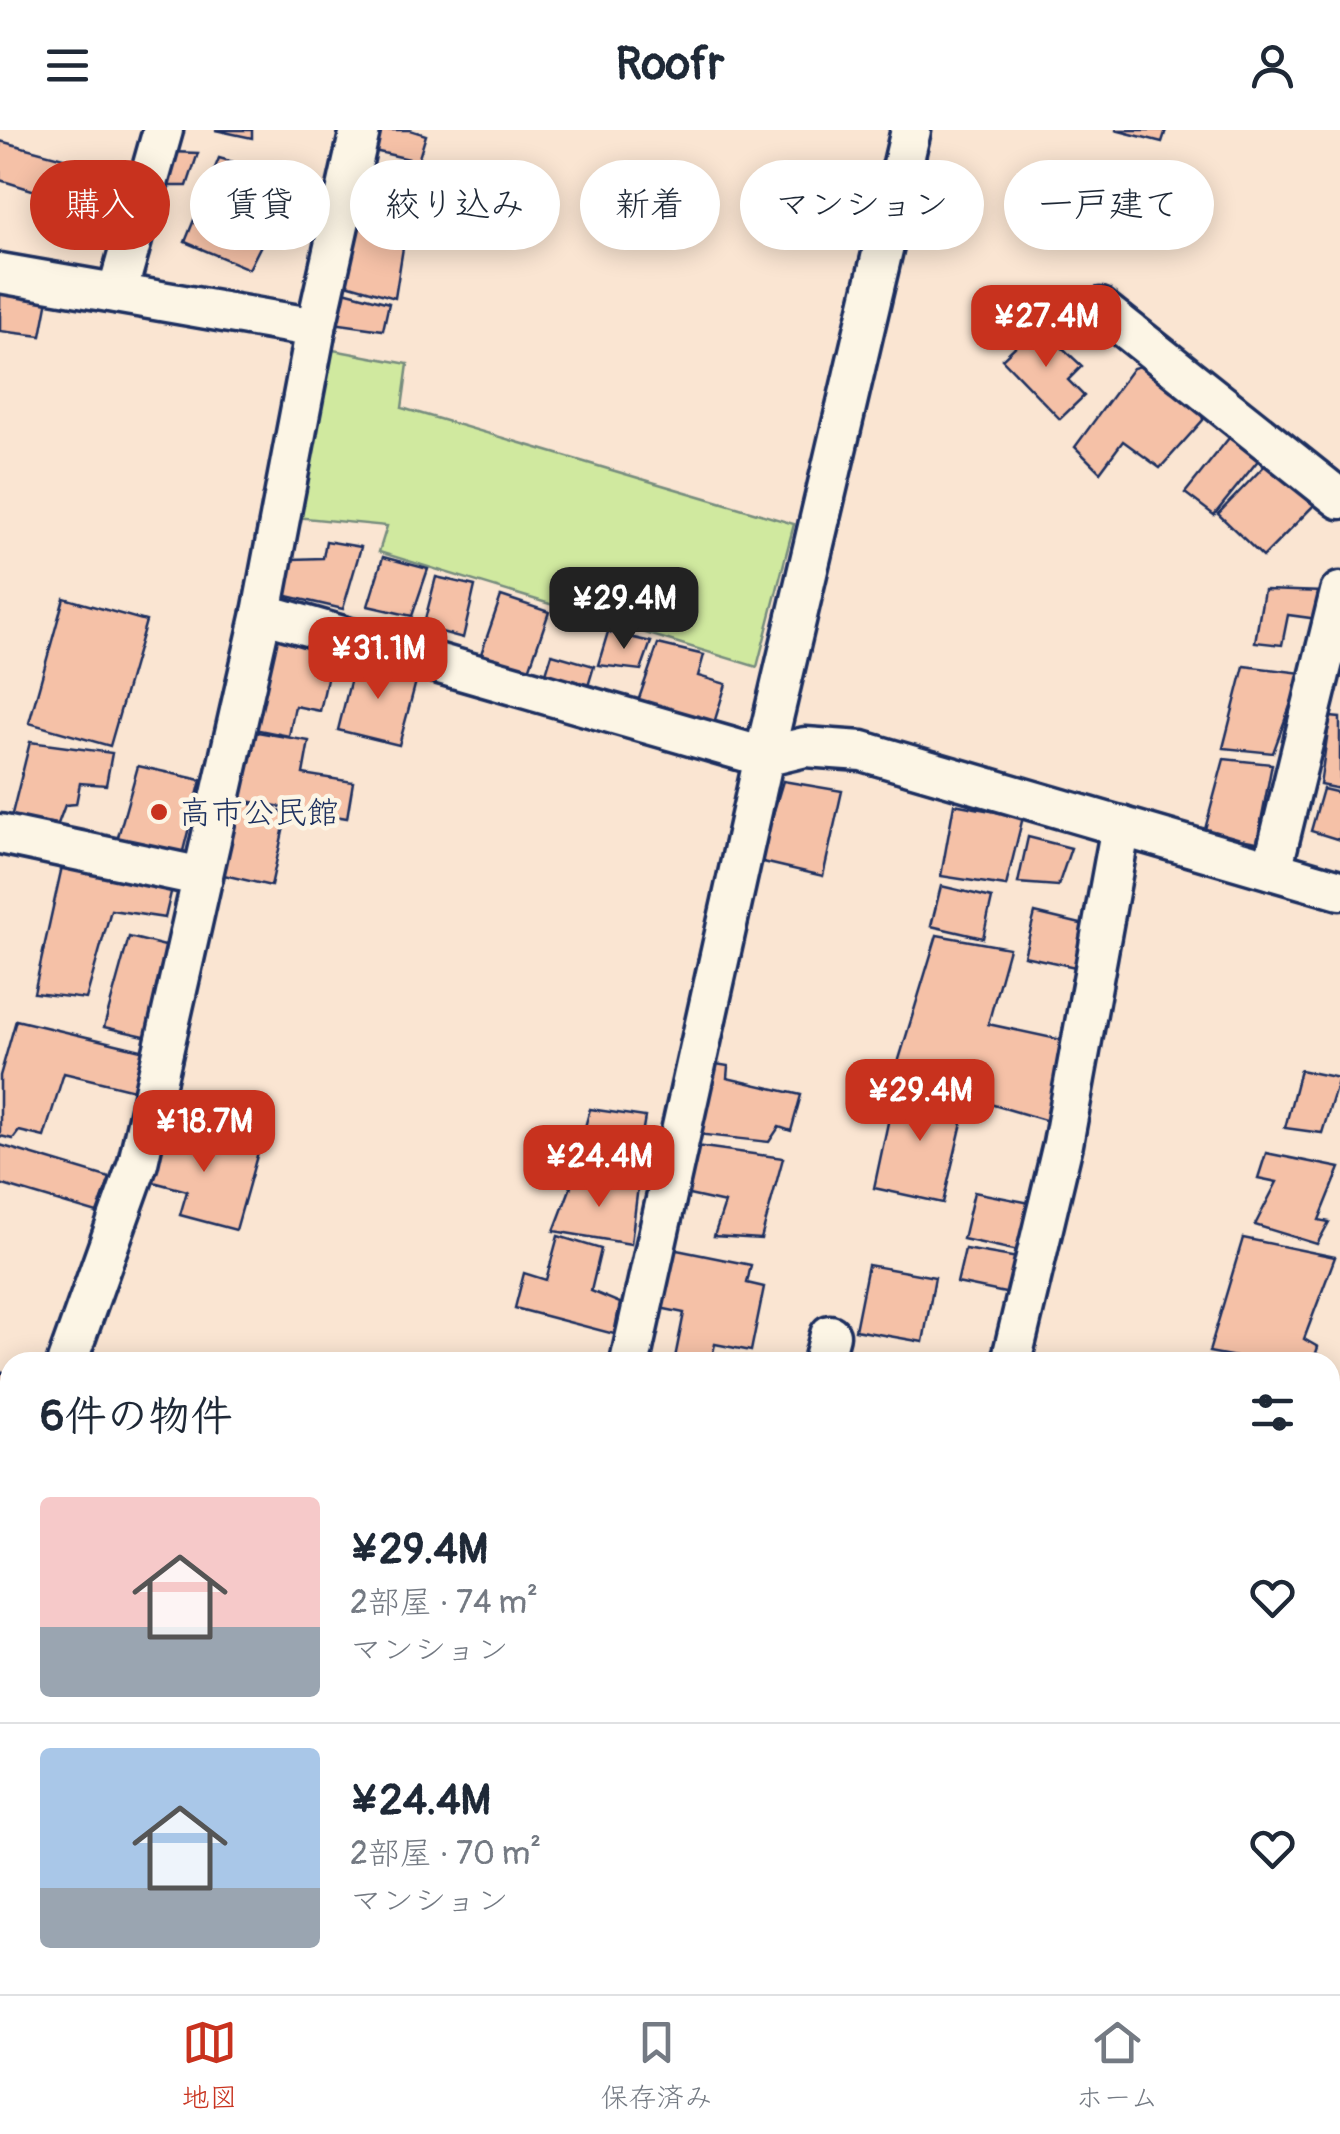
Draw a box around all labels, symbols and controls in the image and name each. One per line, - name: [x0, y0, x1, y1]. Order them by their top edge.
- text: Roofr: [616, 37, 724, 93]
- icon: menu: [40, 38, 95, 93]
- icon: person: [1245, 38, 1300, 93]
- chip: 購入: [30, 160, 170, 250]
- chip: 賃貸: [190, 160, 330, 250]
- chip: 絞り込み: [350, 160, 560, 250]
- chip: 新着: [580, 160, 720, 250]
- chip: マンション: [740, 160, 984, 250]
- chip: 一戸建て: [1004, 160, 1214, 250]
- pin: ¥27.4M: [965, 285, 1127, 370]
- text: ¥27.4M: [993, 297, 1099, 337]
- pin: ¥29.4M: [543, 567, 705, 652]
- text: ¥29.4M: [571, 579, 677, 619]
- pin: ¥31.1M: [297, 617, 459, 702]
- text: ¥31.1M: [330, 629, 426, 669]
- place label: 高市公民館: [179, 793, 339, 833]
- marker: 高市公民館: [148, 801, 170, 823]
- pin: ¥29.4M: [839, 1059, 1001, 1144]
- text: ¥29.4M: [867, 1071, 973, 1111]
- pin: ¥18.7M: [123, 1090, 285, 1175]
- text: ¥18.7M: [155, 1102, 253, 1142]
- pin: ¥24.4M: [518, 1125, 680, 1210]
- text: ¥24.4M: [545, 1137, 653, 1177]
- icon: filters: [1245, 1385, 1300, 1440]
- text: 6件の物件: [40, 1391, 232, 1443]
- text: ¥29.4M: [350, 1524, 488, 1576]
- icon: home: [120, 1537, 240, 1657]
- icon: heart: [1245, 1570, 1300, 1625]
- text: 2部屋 · 74 m²: [350, 1583, 538, 1623]
- text: マンション: [350, 1630, 509, 1670]
- text: ¥24.4M: [350, 1775, 491, 1827]
- icon: home: [120, 1788, 240, 1908]
- icon: heart: [1245, 1821, 1300, 1876]
- text: 2部屋 · 70 m²: [350, 1834, 541, 1874]
- text: マンション: [350, 1881, 509, 1921]
- tab: 地図: [182, 2015, 238, 2116]
- tab: 保存済み: [601, 2015, 713, 2116]
- tab: ホーム: [1076, 2015, 1158, 2116]

